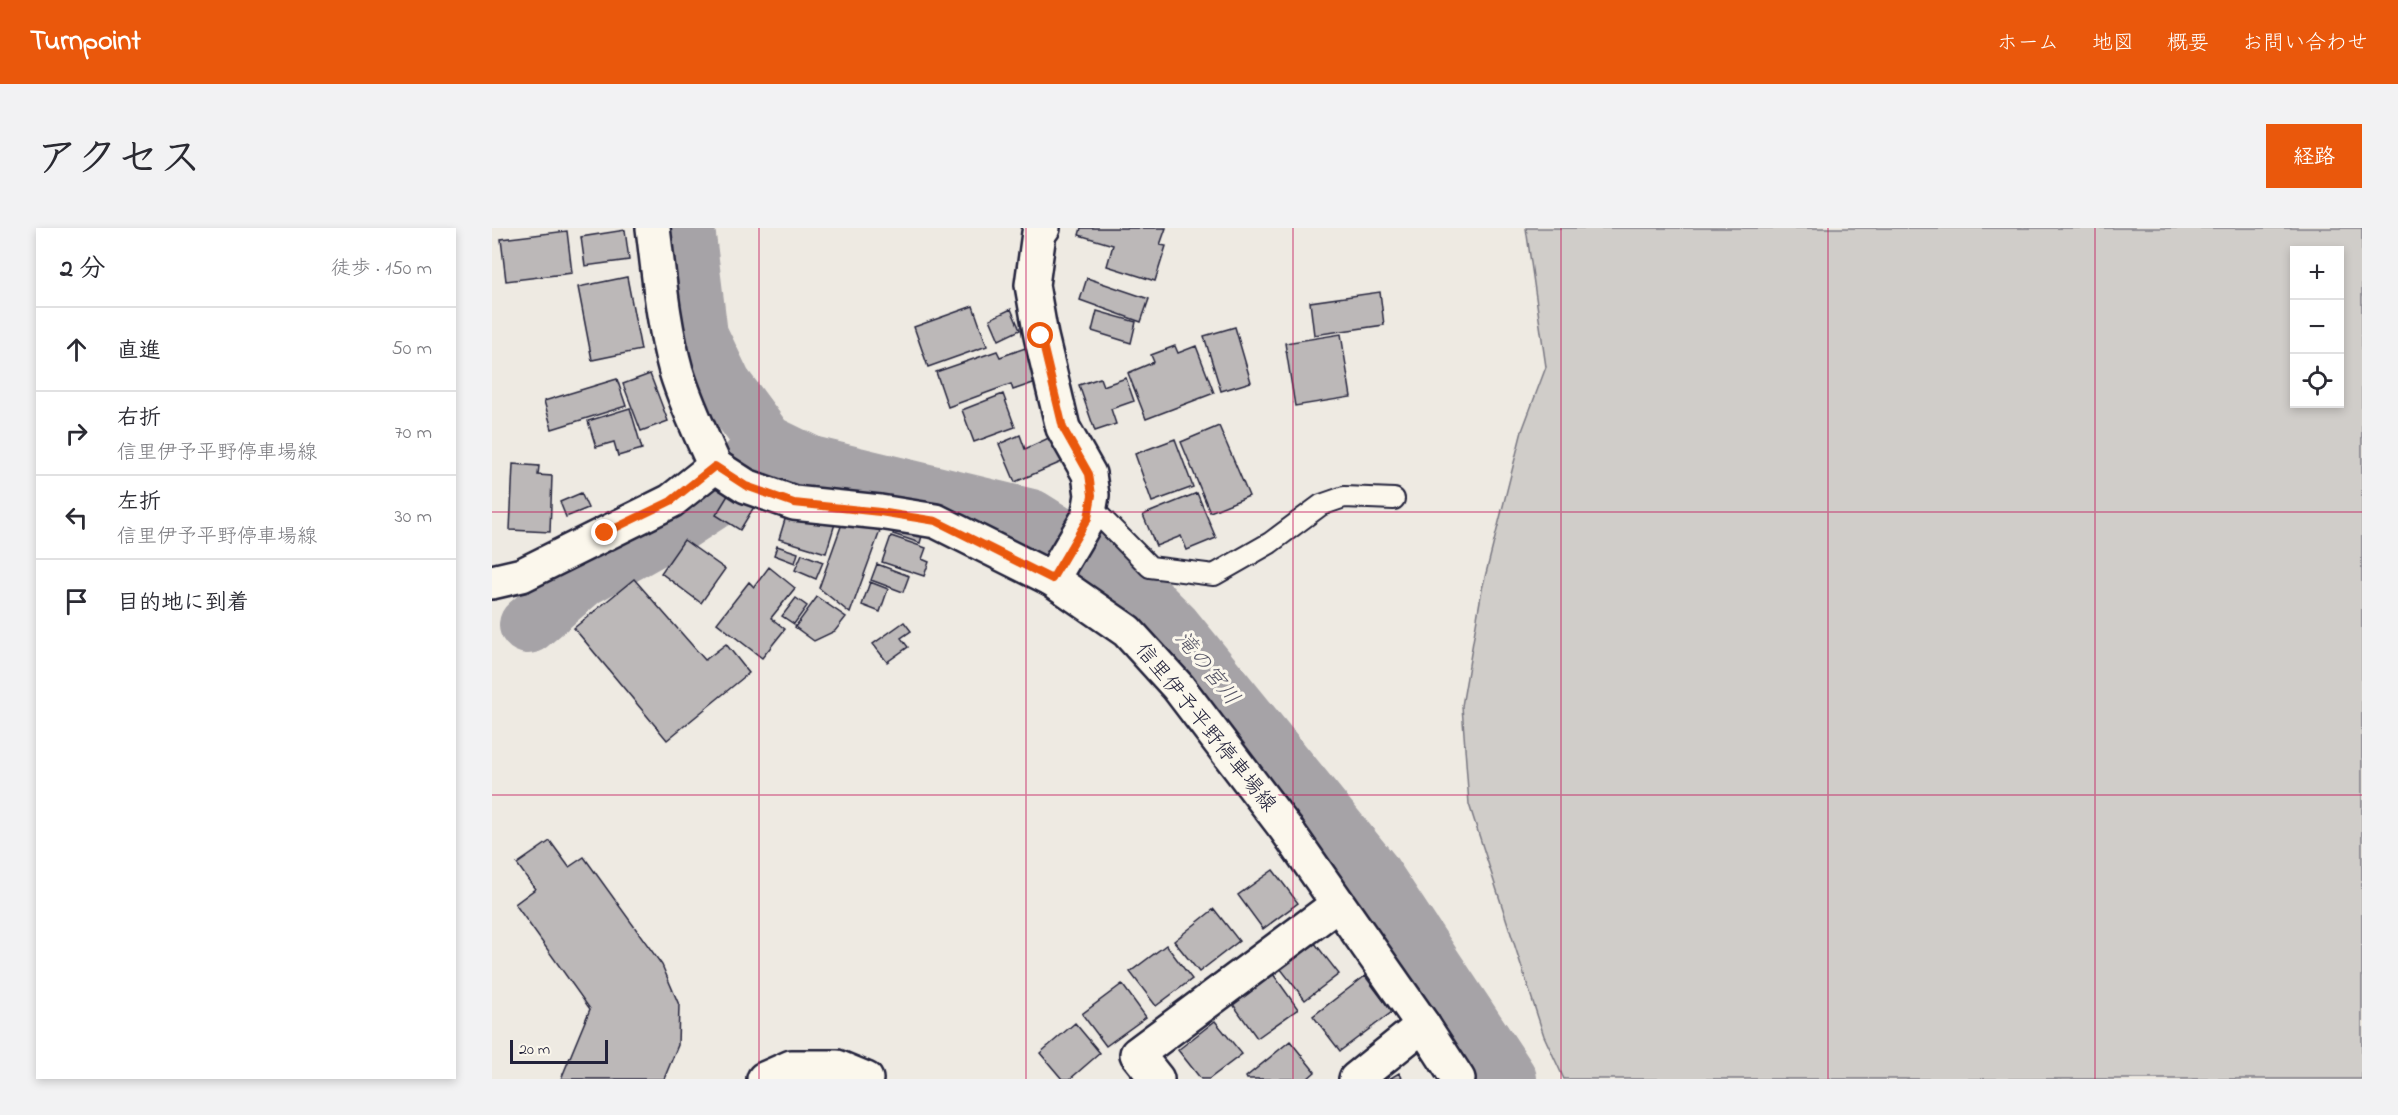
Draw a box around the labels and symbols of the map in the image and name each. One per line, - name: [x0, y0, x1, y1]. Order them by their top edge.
- route start: [1027, 322, 1053, 348]
- route end: [591, 519, 617, 545]
- water label: 滝の宮川: [1166, 625, 1246, 713]
- street label: 信里伊予平野停車場線: [1127, 637, 1283, 819]
- scale bar: [510, 1037, 608, 1064]

